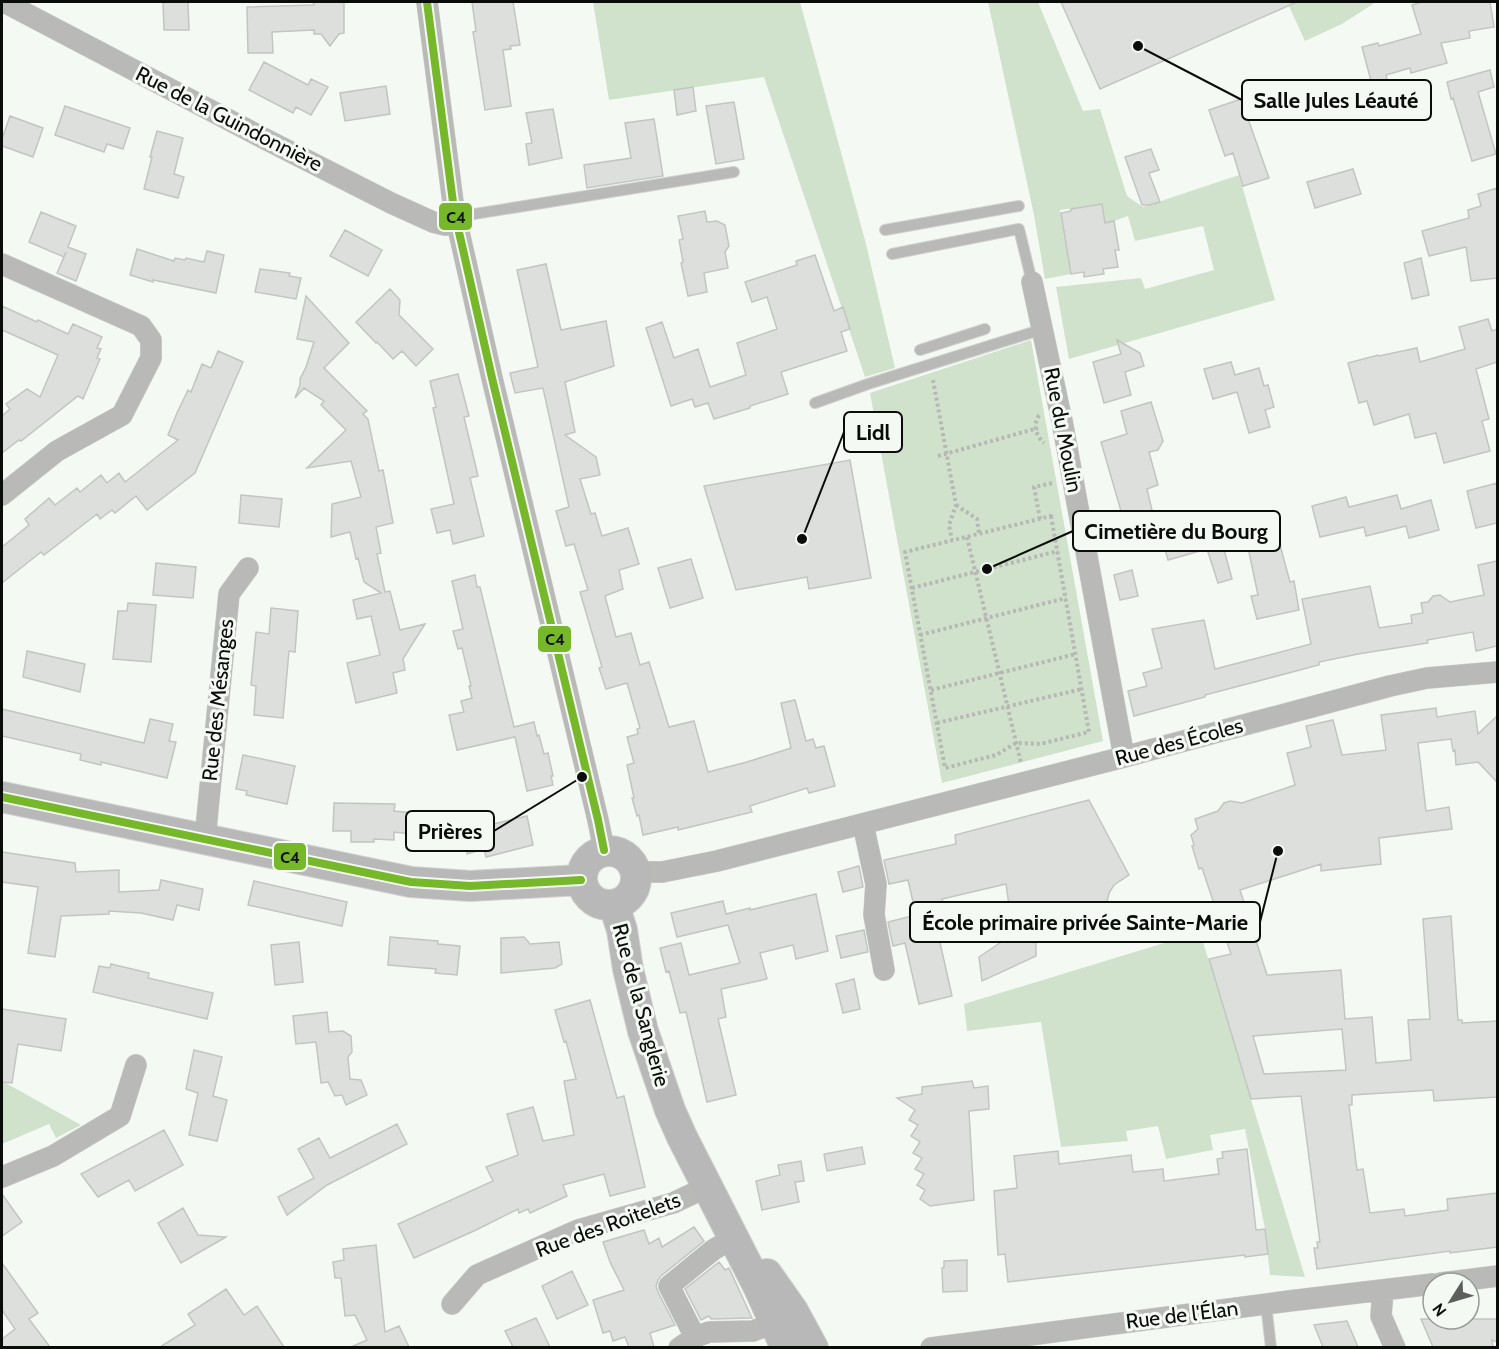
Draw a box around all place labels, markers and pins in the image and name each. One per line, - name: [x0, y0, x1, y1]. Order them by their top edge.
- callout: Salle Jules Léauté: [1242, 80, 1431, 120]
- callout: Lidl: [844, 412, 902, 452]
- callout: Cimetière du Bourg: [1073, 511, 1280, 551]
- callout: Prières: [406, 811, 494, 851]
- callout: École primaire privée Sainte-Marie: [910, 902, 1260, 942]

